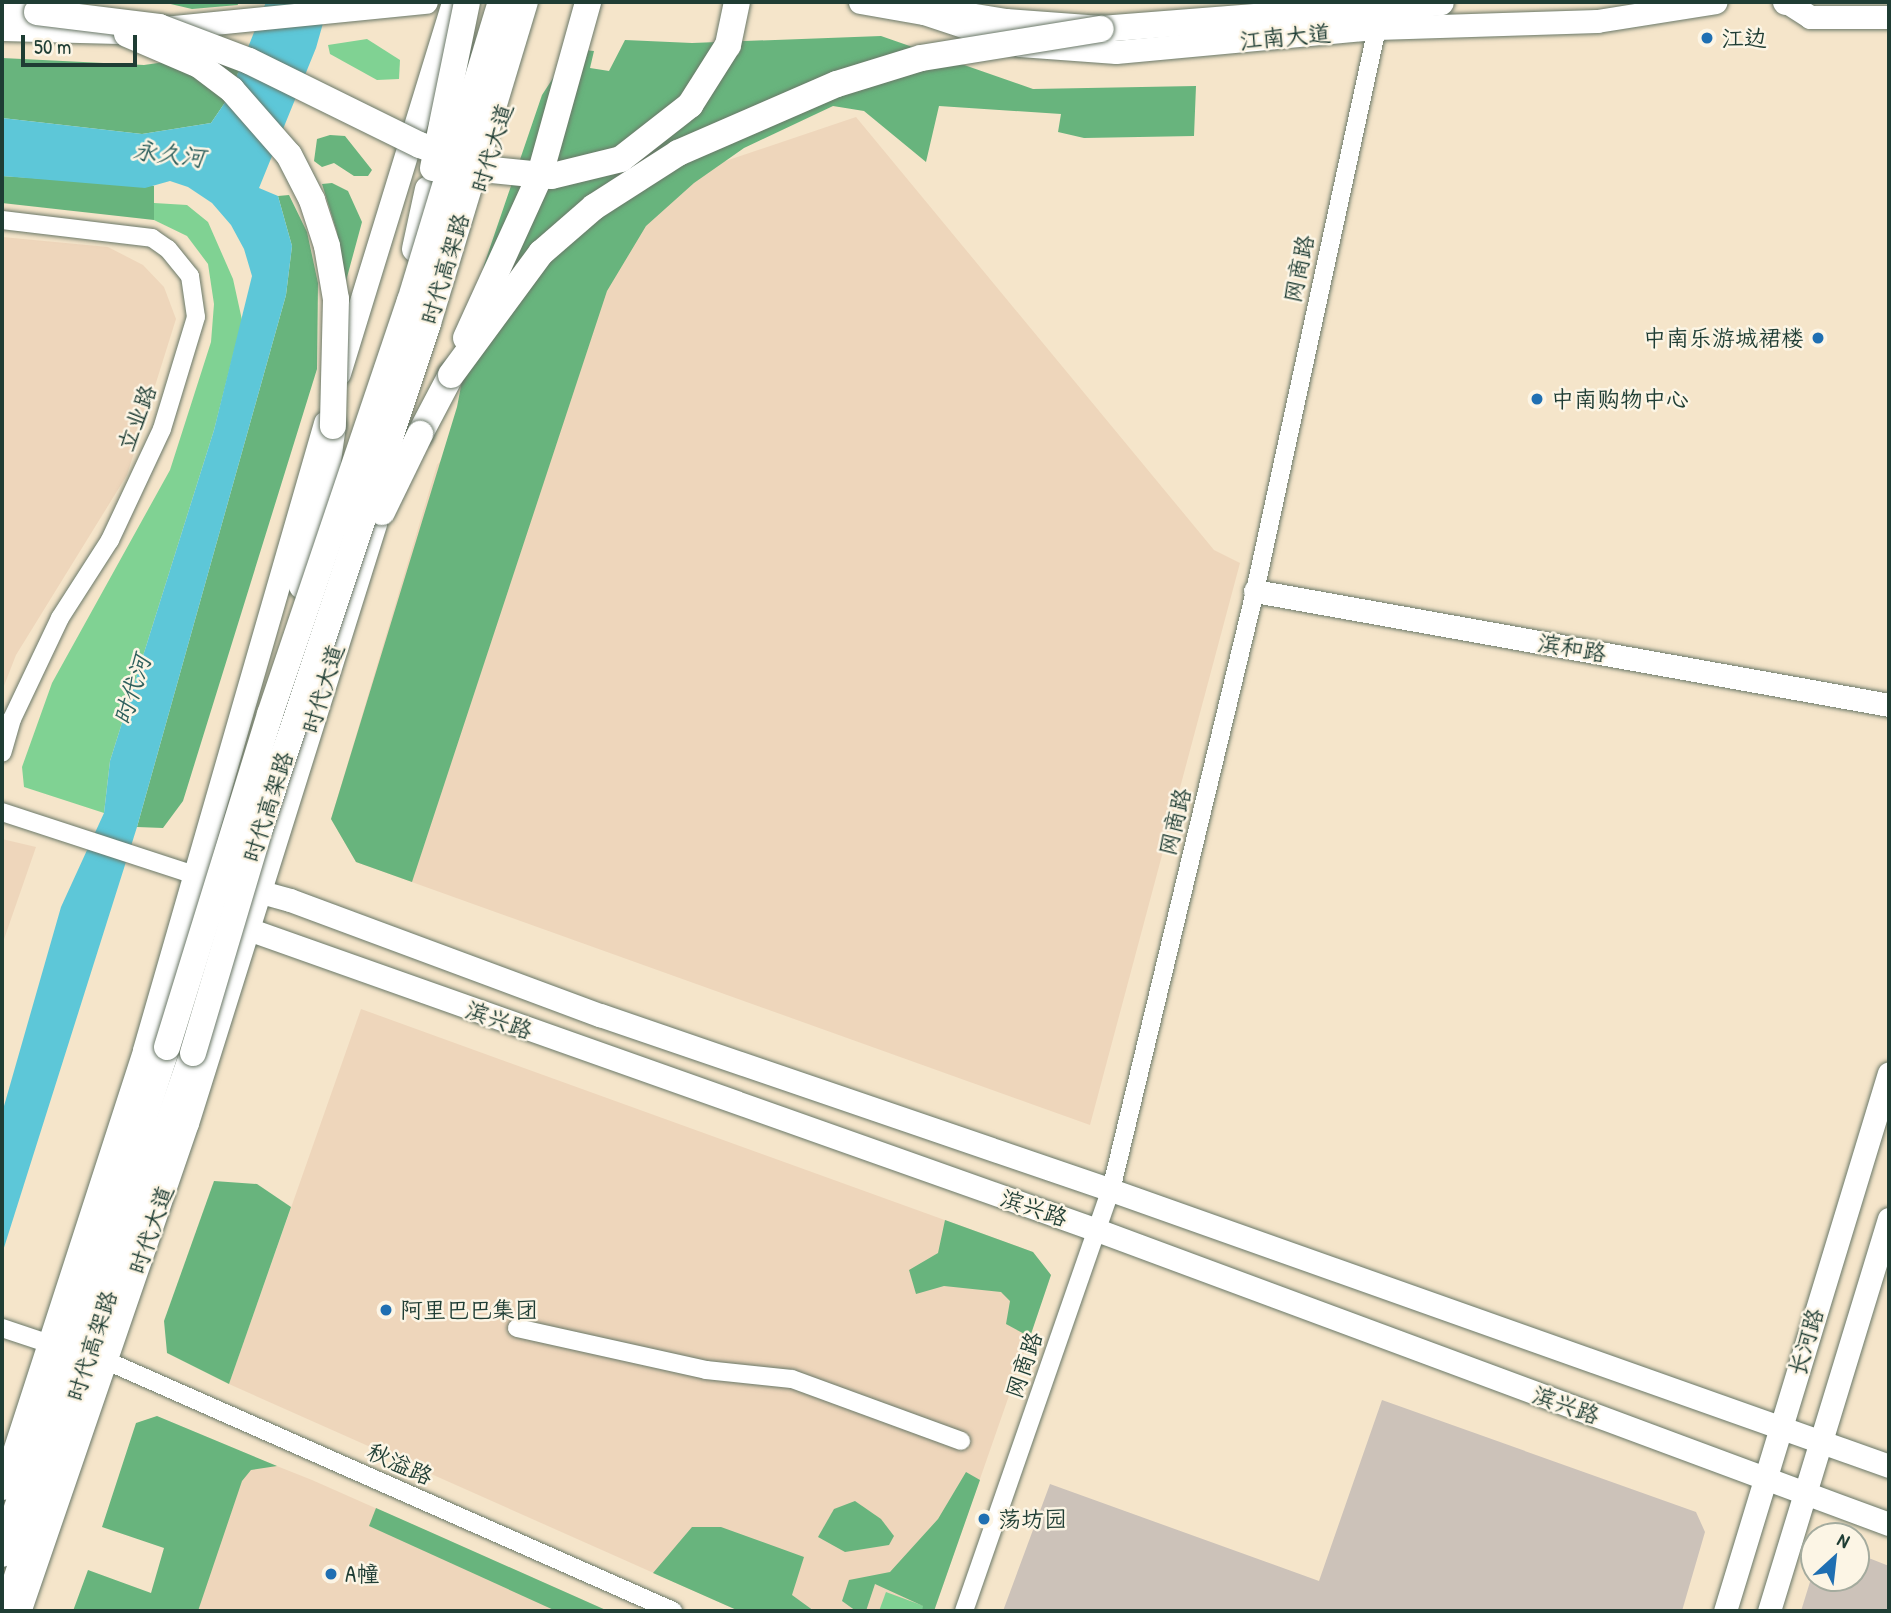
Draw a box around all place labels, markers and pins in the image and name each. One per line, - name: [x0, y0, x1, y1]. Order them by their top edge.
- place label: 江边: [1721, 24, 1767, 52]
- marker: 江边: [1699, 30, 1715, 46]
- place label: 中南乐游城裙楼: [1643, 324, 1804, 352]
- marker: 中南乐游城裙楼: [1810, 330, 1826, 346]
- place label: 中南购物中心: [1551, 385, 1689, 413]
- marker: 中南购物中心: [1529, 391, 1545, 407]
- place label: 阿里巴巴集团: [400, 1296, 538, 1324]
- marker: 阿里巴巴集团: [378, 1302, 394, 1318]
- place label: 荡坊园: [998, 1505, 1067, 1533]
- marker: 荡坊园: [976, 1511, 992, 1527]
- place label: A幢: [345, 1560, 379, 1588]
- marker: A幢: [323, 1566, 339, 1582]

